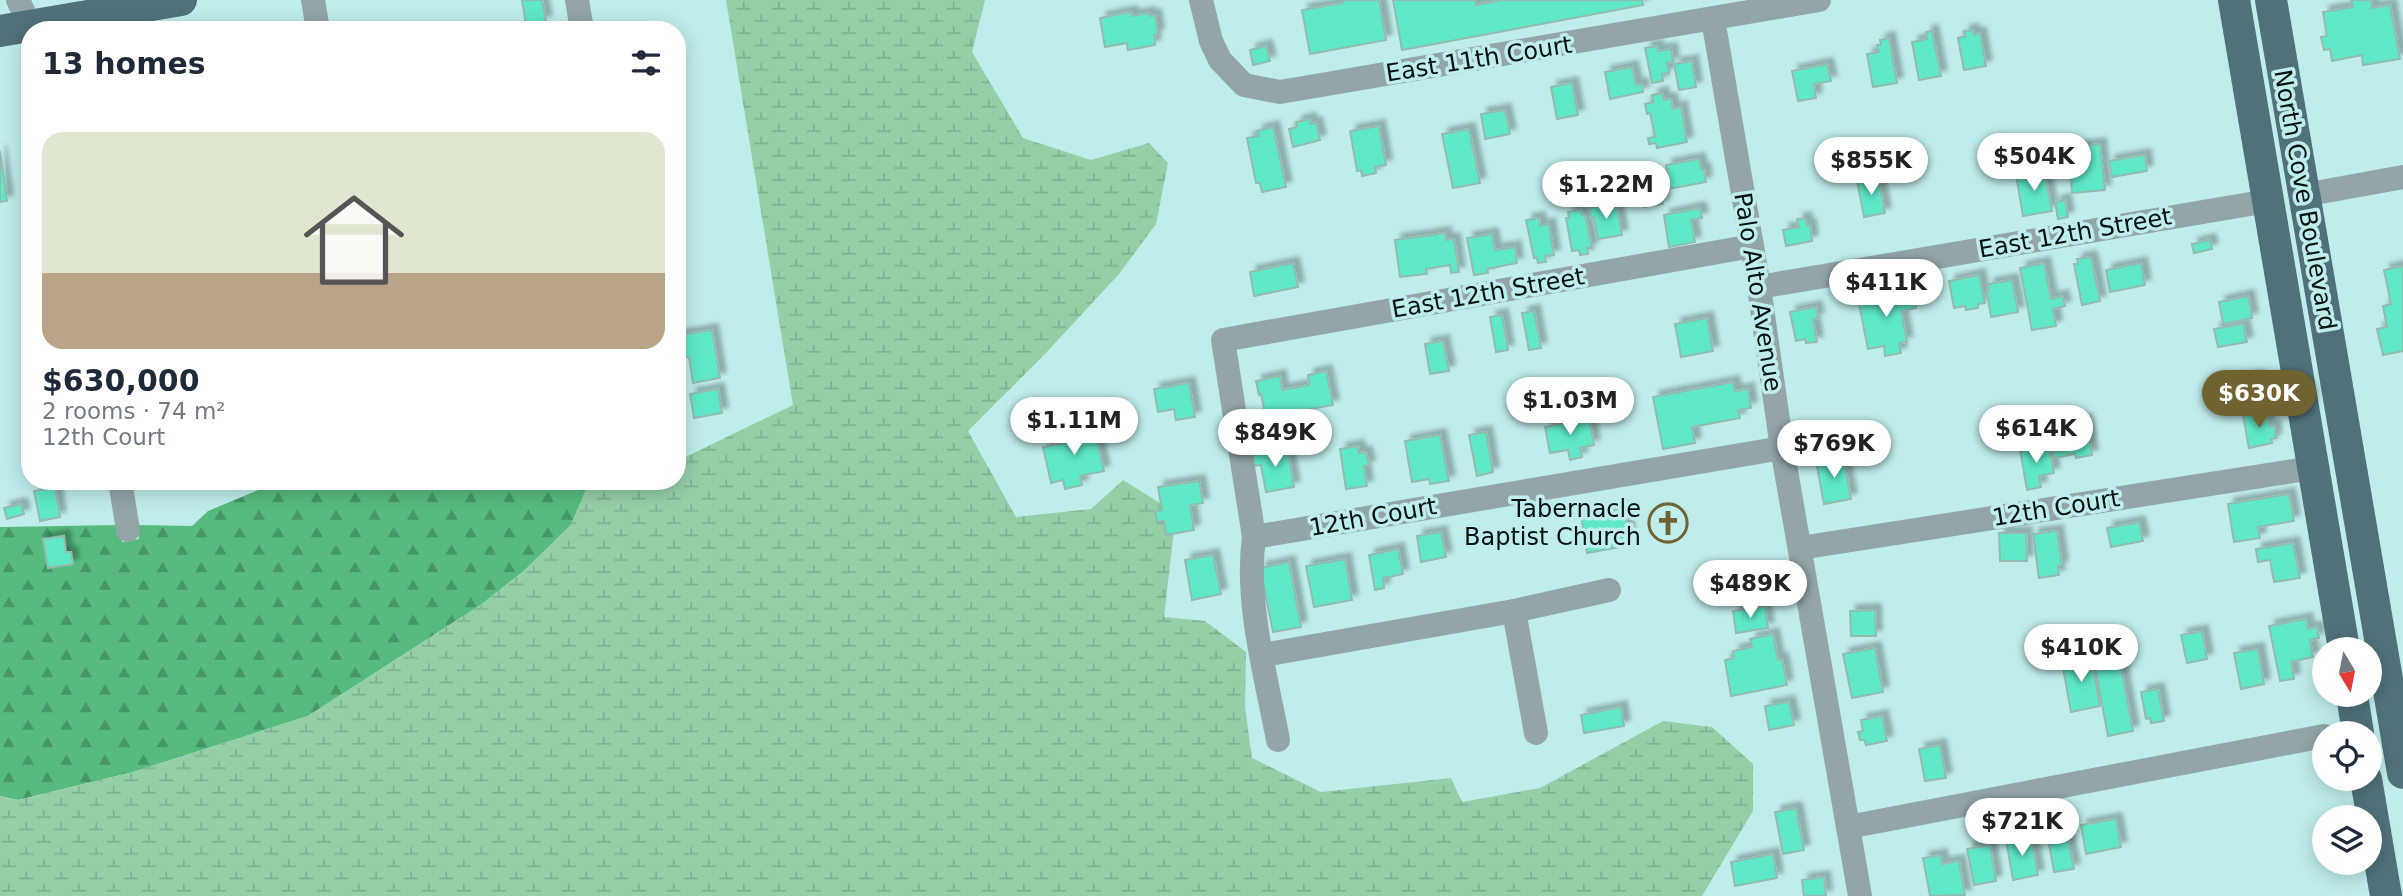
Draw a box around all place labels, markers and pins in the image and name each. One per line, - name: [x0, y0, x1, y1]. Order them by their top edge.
- pin: $504K: [1985, 134, 2083, 193]
- pin: $855K: [1822, 138, 1920, 197]
- pin: $1.22M: [1549, 162, 1663, 221]
- pin: $411K: [1837, 260, 1935, 319]
- pin: $630K: [2210, 370, 2308, 430]
- pin: $1.03M: [1513, 378, 1627, 437]
- pin: $1.11M: [1017, 398, 1131, 457]
- pin: $614K: [1987, 406, 2085, 465]
- pin: $849K: [1226, 410, 1324, 469]
- pin: $769K: [1785, 420, 1883, 480]
- place label: Tabernacle Baptist Church: [1464, 495, 1641, 551]
- church icon: Tabernacle Baptist Church: [1647, 502, 1689, 544]
- pin: $489K: [1701, 560, 1799, 620]
- pin: $410K: [2032, 624, 2130, 684]
- pin: $721K: [1973, 798, 2071, 858]

